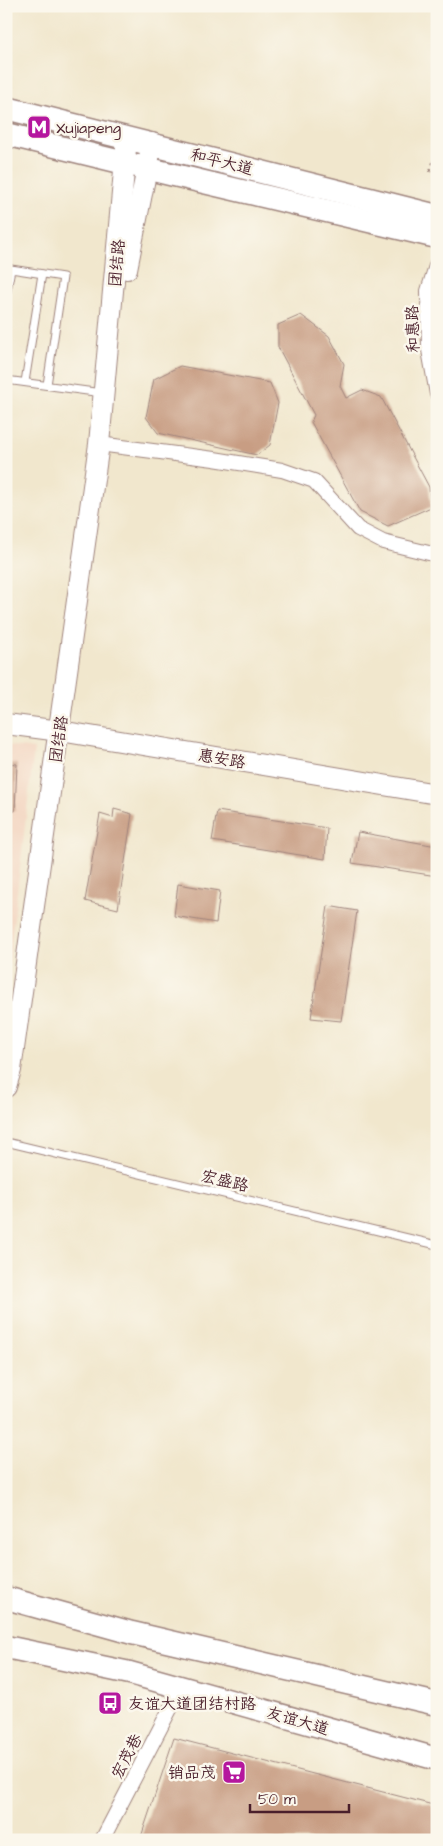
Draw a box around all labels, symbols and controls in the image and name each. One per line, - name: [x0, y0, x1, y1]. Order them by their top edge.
- metro station icon: Xujiapeng: [26, 114, 52, 140]
- place label: Xujiapeng: [56, 117, 121, 140]
- street label: 和平大道: [188, 144, 255, 180]
- street label: 团结路: [104, 238, 130, 288]
- street label: 和惠路: [401, 305, 425, 353]
- street label: 团结路: [45, 714, 73, 764]
- street label: 惠安路: [196, 744, 247, 774]
- street label: 宏盛路: [199, 1165, 251, 1197]
- bus stop icon: 友谊大道团结村路: [97, 1690, 123, 1716]
- place label: 友谊大道团结村路: [128, 1693, 256, 1715]
- street label: 友谊大道: [264, 1702, 332, 1740]
- street label: 宏茂巷: [106, 1730, 148, 1783]
- supermarket icon: 销品茂: [221, 1759, 247, 1785]
- place label: 销品茂: [168, 1762, 216, 1784]
- scale bar: [250, 1781, 349, 1813]
- text: 50 m: [258, 1789, 296, 1810]

